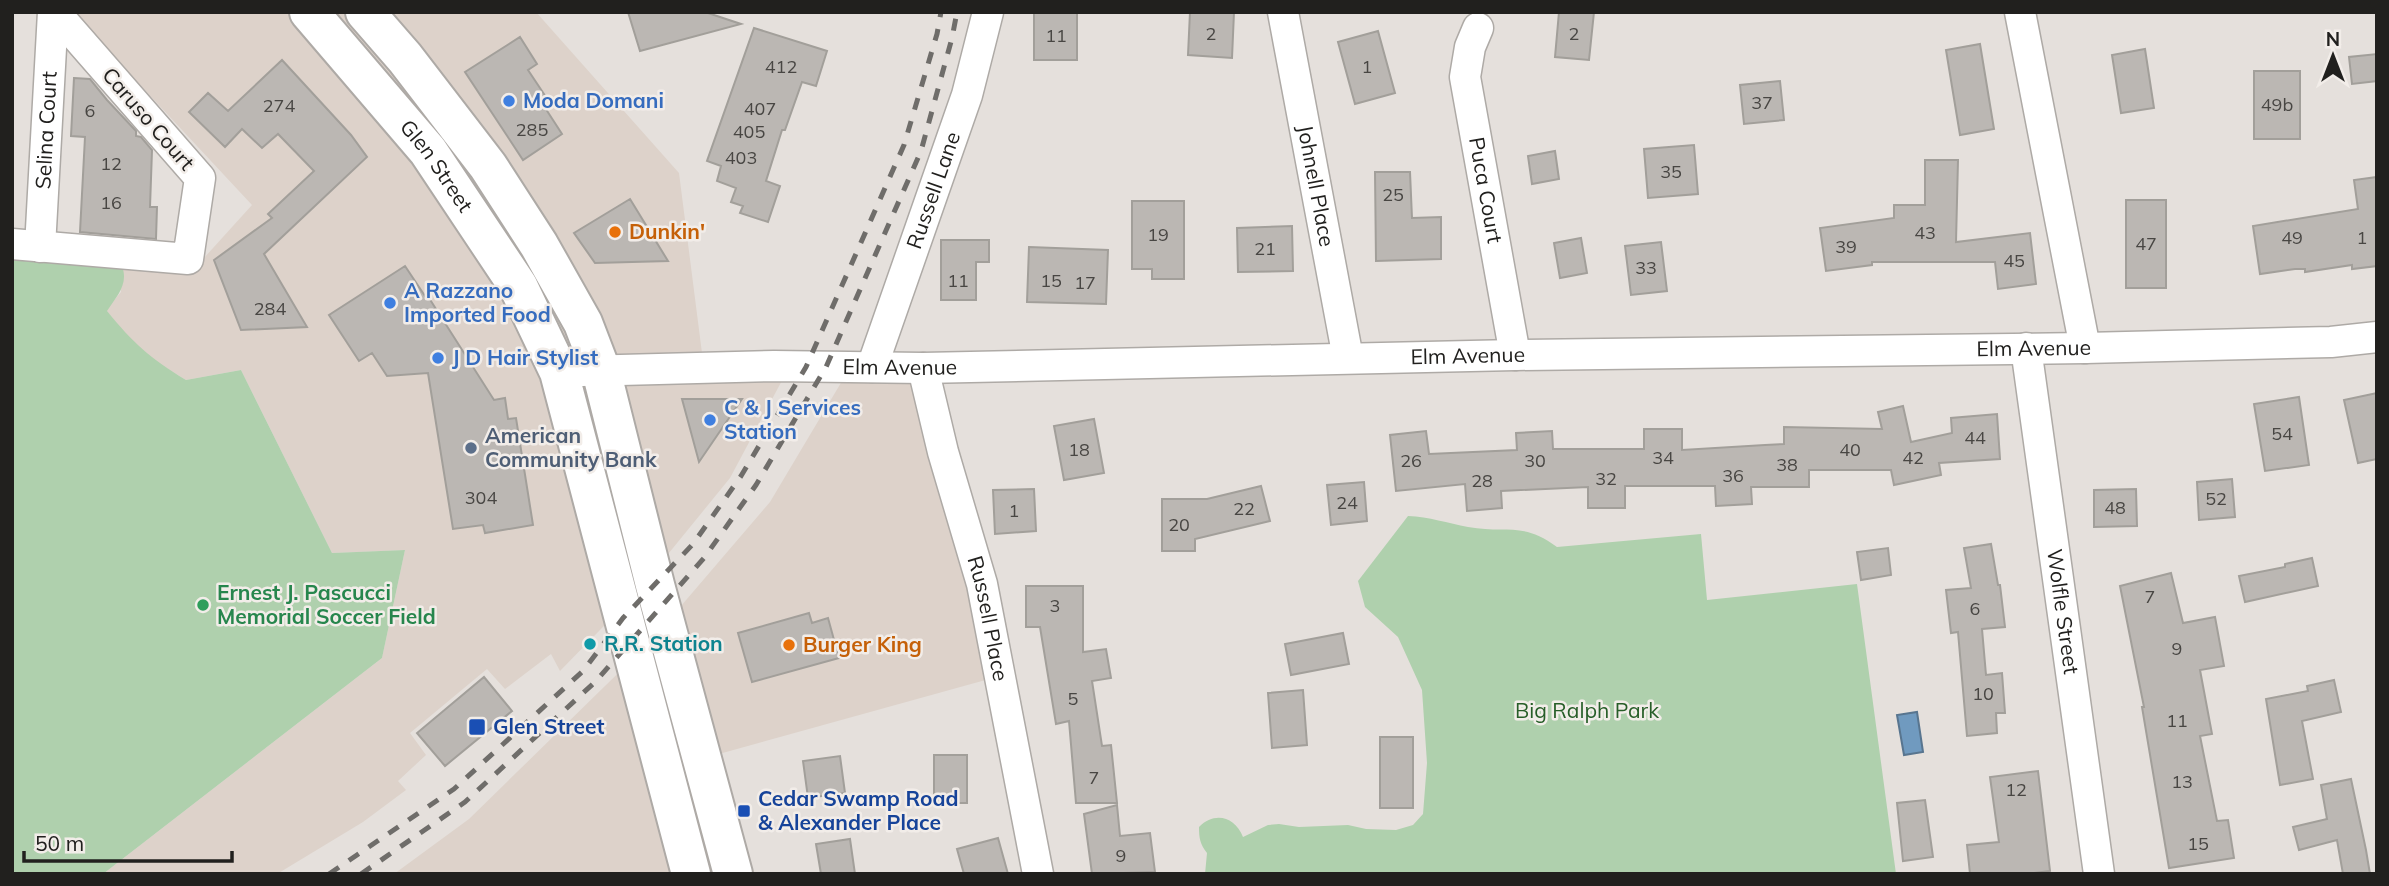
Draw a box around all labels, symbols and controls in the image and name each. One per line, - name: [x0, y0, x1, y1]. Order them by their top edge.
- north arrow: [2298, 21, 2368, 91]
- house number: 2: [1206, 22, 1216, 45]
- house number: 2: [1569, 22, 1579, 45]
- house number: 11: [1045, 24, 1067, 47]
- text: N: [2326, 27, 2340, 51]
- house number: 412: [765, 55, 797, 78]
- house number: 1: [1362, 55, 1372, 78]
- street label: Caruso Court: [97, 62, 200, 175]
- street label: Selina Court: [29, 70, 62, 190]
- place label: Moda Domani: [523, 87, 664, 113]
- house number: 37: [1751, 91, 1773, 114]
- marker: Moda Domani: [501, 93, 517, 109]
- house number: 49b: [2261, 93, 2293, 116]
- house number: 274: [263, 94, 295, 117]
- house number: 407: [744, 97, 776, 120]
- house number: 6: [85, 99, 95, 122]
- street label: Glen Street: [395, 114, 479, 217]
- house number: 285: [516, 118, 548, 141]
- house number: 405: [733, 120, 765, 143]
- street label: Johnell Place: [1292, 123, 1341, 249]
- street label: Russell Lane: [900, 128, 965, 252]
- street label: Puca Court: [1464, 135, 1509, 245]
- house number: 403: [725, 146, 757, 169]
- house number: 12: [100, 152, 122, 175]
- house number: 35: [1660, 160, 1682, 183]
- house number: 25: [1382, 183, 1404, 206]
- house number: 16: [100, 191, 122, 214]
- place label: Dunkin': [629, 218, 705, 244]
- house number: 43: [1914, 221, 1936, 244]
- house number: 19: [1147, 223, 1169, 246]
- marker: Dunkin': [607, 224, 623, 240]
- house number: 49: [2281, 226, 2303, 249]
- house number: 1: [2357, 226, 2367, 249]
- house number: 47: [2135, 232, 2157, 255]
- house number: 39: [1835, 235, 1857, 258]
- house number: 21: [1254, 237, 1276, 260]
- house number: 45: [2003, 249, 2025, 272]
- house number: 33: [1635, 256, 1657, 279]
- house number: 11: [947, 269, 969, 292]
- house number: 15: [1040, 269, 1062, 292]
- house number: 17: [1074, 271, 1096, 294]
- place label: A Razzano Imported Food: [404, 277, 551, 327]
- marker: A Razzano Imported Food: [382, 295, 398, 311]
- house number: 284: [254, 297, 286, 320]
- street label: Elm Avenue: [1976, 334, 2091, 361]
- street label: Elm Avenue: [1410, 341, 1525, 369]
- place label: J D Hair Stylist: [452, 344, 598, 370]
- marker: J D Hair Stylist: [430, 350, 446, 366]
- street label: Elm Avenue: [843, 353, 957, 380]
- place label: C & J Services Station: [724, 394, 861, 444]
- marker: C & J Services Station: [702, 412, 718, 428]
- place label: American Community Bank: [485, 422, 657, 472]
- house number: 54: [2271, 422, 2293, 445]
- house number: 44: [1964, 426, 1986, 449]
- house number: 18: [1068, 438, 1090, 461]
- house number: 40: [1839, 438, 1861, 461]
- marker: American Community Bank: [463, 440, 479, 456]
- house number: 34: [1652, 446, 1674, 469]
- house number: 42: [1902, 446, 1924, 469]
- house number: 26: [1400, 449, 1422, 472]
- house number: 30: [1524, 449, 1546, 472]
- house number: 38: [1776, 453, 1798, 476]
- house number: 36: [1722, 464, 1744, 487]
- house number: 32: [1595, 467, 1617, 490]
- house number: 28: [1471, 469, 1493, 492]
- house number: 304: [465, 486, 497, 509]
- house number: 52: [2205, 487, 2227, 510]
- house number: 24: [1336, 491, 1358, 514]
- house number: 48: [2104, 496, 2126, 519]
- house number: 22: [1233, 497, 1255, 520]
- house number: 1: [1009, 499, 1019, 522]
- house number: 20: [1168, 513, 1190, 536]
- street label: Wolfle Street: [2042, 547, 2085, 676]
- street label: Russell Place: [962, 553, 1014, 683]
- place label: Ernest J. Pascucci Memorial Soccer Field: [217, 579, 436, 629]
- house number: 7: [2145, 585, 2155, 608]
- house number: 3: [1050, 594, 1060, 617]
- marker: Ernest J. Pascucci Memorial Soccer Field: [195, 597, 211, 613]
- house number: 6: [1970, 597, 1980, 620]
- place label: R.R. Station: [604, 630, 723, 656]
- place label: Burger King: [803, 631, 922, 657]
- marker: R.R. Station: [582, 636, 598, 652]
- marker: Burger King: [781, 637, 797, 653]
- house number: 9: [2172, 637, 2182, 660]
- house number: 10: [1972, 682, 1994, 705]
- house number: 5: [1068, 687, 1079, 710]
- park label: Big Ralph Park: [1515, 697, 1659, 723]
- house number: 11: [2166, 709, 2188, 732]
- place label: Glen Street: [493, 713, 604, 739]
- marker: Glen Street: [467, 717, 487, 737]
- house number: 7: [1089, 766, 1099, 789]
- house number: 13: [2171, 770, 2193, 793]
- house number: 12: [2005, 778, 2027, 801]
- place label: Cedar Swamp Road & Alexander Place: [758, 785, 959, 835]
- marker: Cedar Swamp Road & Alexander Place: [736, 803, 752, 819]
- scale bar: [24, 820, 233, 864]
- text: 50 m: [35, 830, 84, 856]
- house number: 15: [2187, 832, 2209, 855]
- house number: 9: [1116, 844, 1126, 867]

